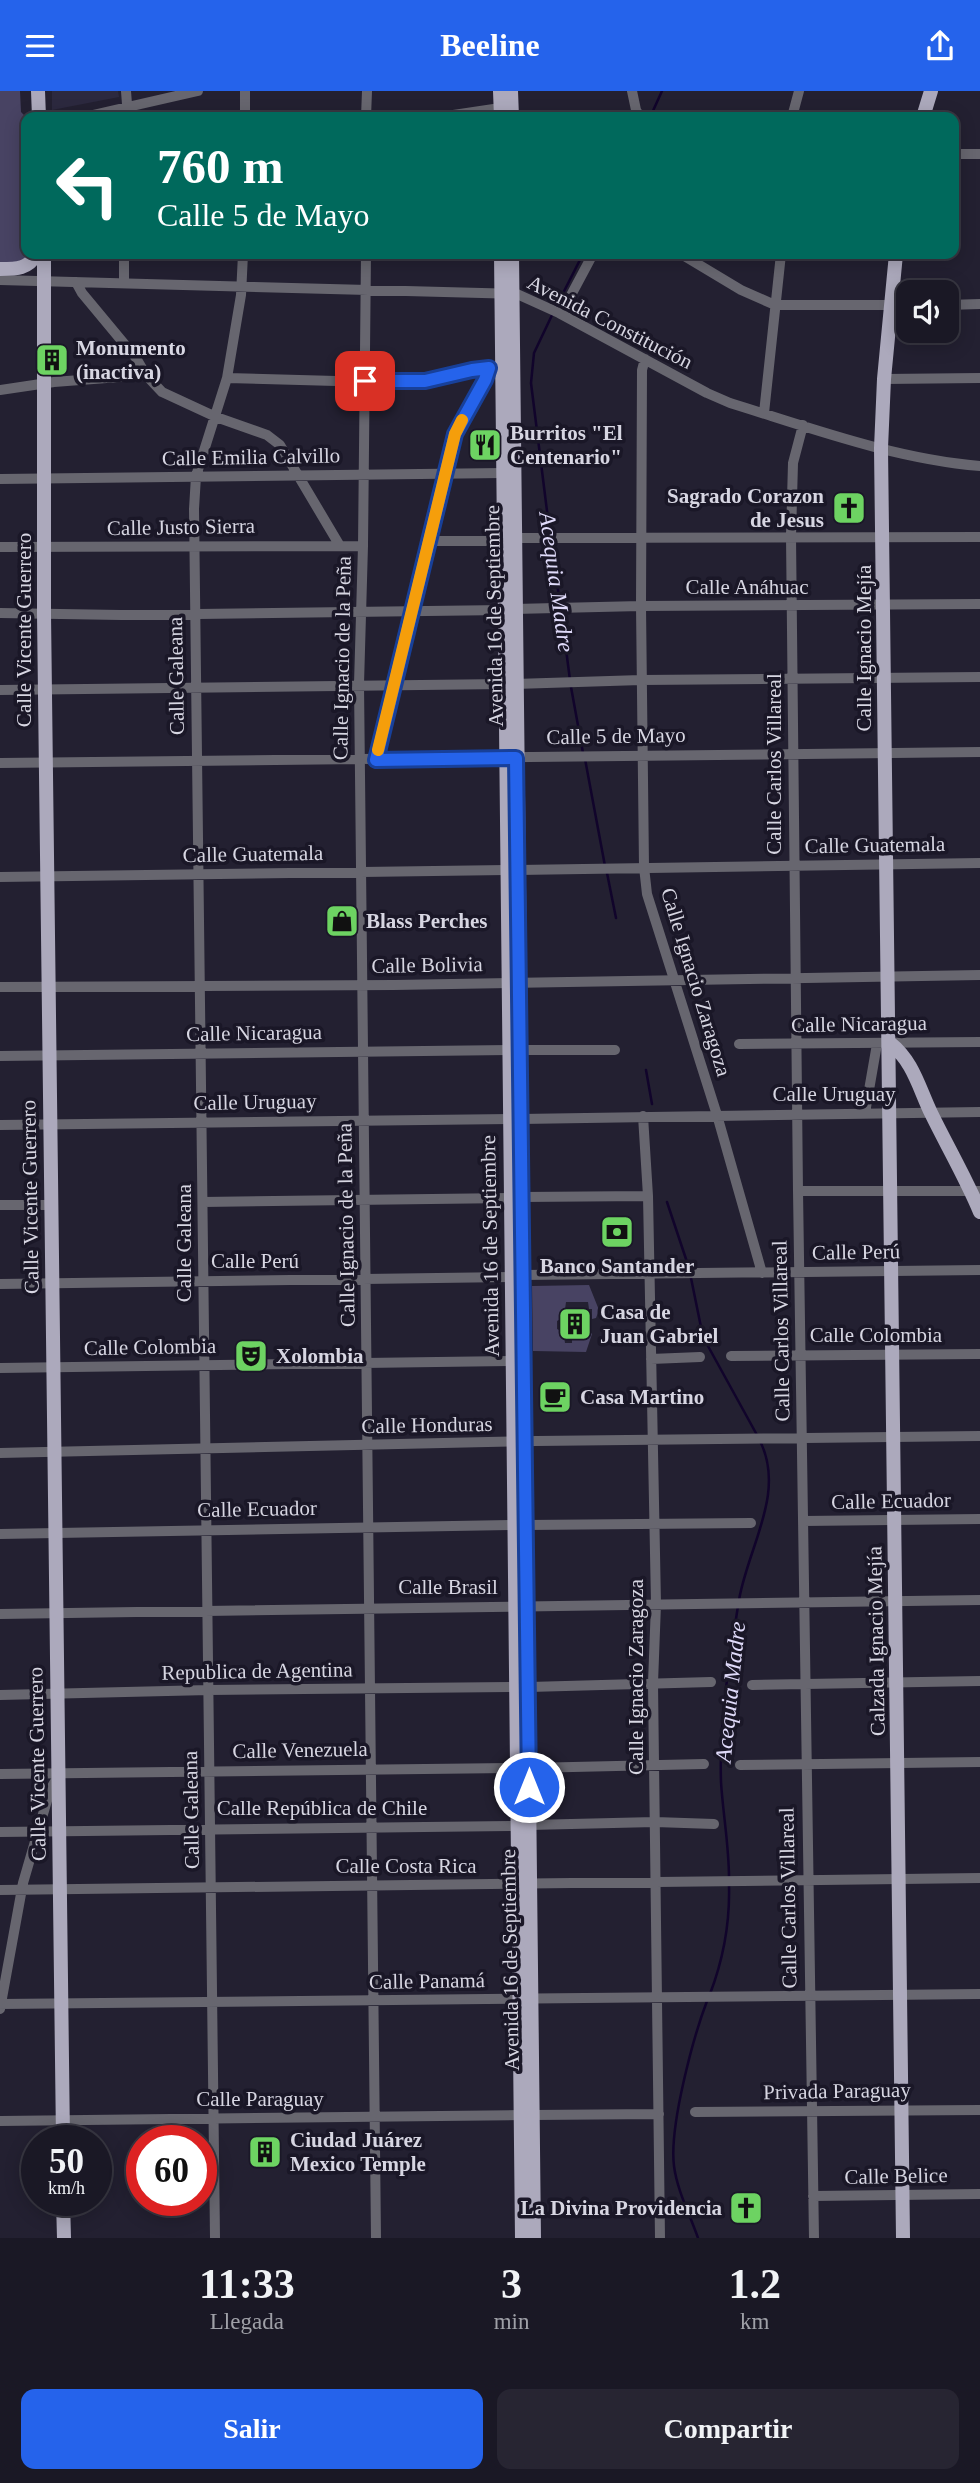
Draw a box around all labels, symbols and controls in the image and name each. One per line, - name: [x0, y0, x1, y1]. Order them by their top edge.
- icon: menu: [21, 27, 59, 65]
- text: Beeline: [440, 27, 540, 63]
- icon: share: [921, 27, 959, 65]
- text: 760 m: [157, 139, 284, 194]
- icon: left: [42, 140, 133, 231]
- text: Calle 5 de Mayo: [157, 197, 369, 233]
- street label: Avenida Constitución: [523, 270, 697, 374]
- map controls: [896, 280, 959, 343]
- button: sound: [896, 280, 959, 343]
- place label: Monumento (inactiva): [76, 336, 186, 384]
- building icon: Monumento (inactiva): [33, 341, 71, 379]
- pin: [335, 351, 395, 411]
- icon: arrive: [346, 362, 384, 400]
- place label: Burritos "El Centenario": [510, 421, 623, 469]
- restaurant icon: Burritos "El Centenario": [466, 426, 504, 464]
- street label: Calle Emilia Calvillo: [162, 443, 340, 471]
- place label: Sagrado Corazon de Jesus: [667, 484, 824, 532]
- church icon: Sagrado Corazon de Jesus: [830, 489, 868, 527]
- street label: Avenida 16 de Septiembre: [480, 505, 508, 727]
- water label: Acequia Madre: [534, 508, 579, 654]
- street label: Calle Justo Sierra: [107, 514, 256, 540]
- street label: Calle Vicente Guerrero: [12, 533, 36, 727]
- street label: Calle Ignacio de la Peña: [328, 555, 356, 760]
- street label: Calle Ignacio Mejía: [852, 564, 876, 731]
- street label: Calle Anáhuac: [685, 575, 809, 599]
- street label: Calle Galeana: [163, 616, 189, 735]
- street label: Calle Carlos Villareal: [762, 673, 786, 855]
- street label: Calle 5 de Mayo: [546, 723, 686, 749]
- street label: Calle Guatemala: [805, 832, 946, 858]
- street label: Calle Guatemala: [183, 841, 324, 867]
- street label: Calle Ignacio Zaragoza: [656, 885, 736, 1080]
- shop icon: Blass Perches: [323, 902, 361, 940]
- place label: Blass Perches: [366, 909, 488, 933]
- street label: Calle Bolivia: [371, 952, 484, 978]
- street label: Calle Nicaragua: [791, 1011, 928, 1037]
- street label: Calle Nicaragua: [186, 1020, 323, 1046]
- street label: Calle Uruguay: [772, 1082, 896, 1106]
- street label: Calle Uruguay: [193, 1089, 317, 1115]
- street label: Calle Vicente Guerrero: [16, 1100, 44, 1294]
- street label: Calle Ignacio de la Peña: [332, 1122, 360, 1327]
- street label: Avenida 16 de Septiembre: [476, 1135, 504, 1357]
- street label: Calle Galeana: [172, 1183, 196, 1302]
- bank icon: Banco Santander: [598, 1213, 636, 1251]
- street label: Calle Perú: [812, 1239, 901, 1265]
- street label: Calle Carlos Villareal: [767, 1240, 795, 1422]
- street label: Calle Perú: [211, 1249, 300, 1273]
- place label: Banco Santander: [540, 1254, 694, 1278]
- place label: Casa de Juan Gabriel: [600, 1300, 719, 1348]
- building icon: Casa de Juan Gabriel: [556, 1305, 594, 1343]
- street label: Calle Colombia: [810, 1323, 943, 1347]
- street label: Calle Colombia: [84, 1334, 217, 1360]
- theatre icon: Xolombia: [232, 1337, 270, 1375]
- place label: Xolombia: [276, 1344, 364, 1368]
- cafe icon: Casa Martino: [536, 1378, 574, 1416]
- place label: Casa Martino: [580, 1385, 704, 1409]
- street label: Calle Honduras: [361, 1412, 493, 1438]
- street label: Calle Ecuador: [831, 1488, 951, 1514]
- street label: Calle Ecuador: [197, 1496, 317, 1522]
- street label: Calzada Ignacio Mejía: [862, 1545, 890, 1736]
- street label: Calle Brasil: [398, 1575, 498, 1599]
- street label: Calle Ignacio Zaragoza: [624, 1578, 648, 1775]
- water label: Acequia Madre: [710, 1620, 750, 1766]
- street label: Republica de Agentina: [161, 1657, 354, 1685]
- street label: Calle Vicente Guerrero: [23, 1667, 51, 1861]
- street label: Calle Venezuela: [232, 1737, 369, 1763]
- street label: Calle Galeana: [178, 1750, 204, 1869]
- position arrow: [492, 1750, 566, 1824]
- street label: Calle República de Chile: [217, 1796, 427, 1820]
- street label: Calle Carlos Villareal: [774, 1807, 802, 1989]
- street label: Avenida 16 de Septiembre: [496, 1849, 524, 2071]
- street label: Calle Costa Rica: [335, 1854, 477, 1878]
- street label: Calle Panamá: [369, 1968, 486, 1994]
- street label: Privada Paraguay: [763, 2078, 911, 2104]
- street label: Calle Paraguay: [196, 2087, 324, 2111]
- speed limit sign: 60: [126, 2125, 217, 2216]
- place label: Ciudad Juárez Mexico Temple: [290, 2128, 426, 2176]
- building icon: Ciudad Juárez Mexico Temple: [246, 2133, 284, 2171]
- text: 50: [49, 2142, 84, 2181]
- street label: Calle Belice: [844, 2163, 948, 2189]
- text: km/h: [48, 2178, 85, 2198]
- church icon: La Divina Providencia: [727, 2189, 765, 2227]
- place label: La Divina Providencia: [521, 2196, 722, 2220]
- text: 11:33: [199, 2261, 295, 2307]
- text: 3: [501, 2261, 522, 2307]
- text: 1.2: [728, 2261, 781, 2307]
- text: Llegada: [210, 2309, 284, 2334]
- text: min: [494, 2309, 529, 2334]
- text: km: [740, 2309, 769, 2334]
- button: Salir: [21, 2389, 483, 2469]
- button: Compartir: [497, 2389, 959, 2469]

